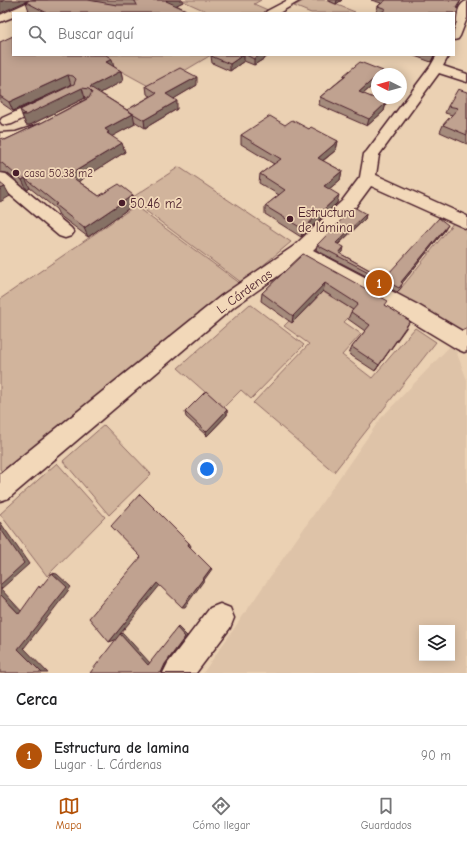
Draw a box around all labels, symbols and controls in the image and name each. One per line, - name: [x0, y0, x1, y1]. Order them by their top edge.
- search box: [12, 12, 455, 56]
- icon: search: [26, 23, 48, 45]
- text: Buscar aquí: [58, 25, 134, 43]
- north arrow: [371, 68, 407, 104]
- place label: casa 50.38 m2: [24, 167, 93, 180]
- marker: casa 50.38 m2: [11, 168, 21, 178]
- place label: 50.46 m2: [130, 196, 182, 211]
- marker: 50.46 m2: [117, 198, 127, 208]
- place label: Estructura de lámina: [298, 205, 355, 235]
- marker: Estructura de lámina: [285, 214, 295, 224]
- street label: L. Cárdenas: [214, 266, 275, 317]
- pin: 1: [366, 268, 392, 298]
- your location: [197, 459, 217, 479]
- map controls: [419, 625, 455, 661]
- button: layers: [419, 625, 455, 661]
- text: Cerca: [16, 690, 58, 709]
- text: Estructura de lamina: [54, 739, 189, 757]
- text: 1: [26, 748, 32, 763]
- text: 90 m: [421, 748, 451, 763]
- text: Lugar · L. Cárdenas: [54, 757, 162, 772]
- tab: Mapa: [55, 795, 82, 832]
- tab: Cómo llegar: [193, 795, 250, 832]
- tab: Guardados: [361, 795, 412, 832]

